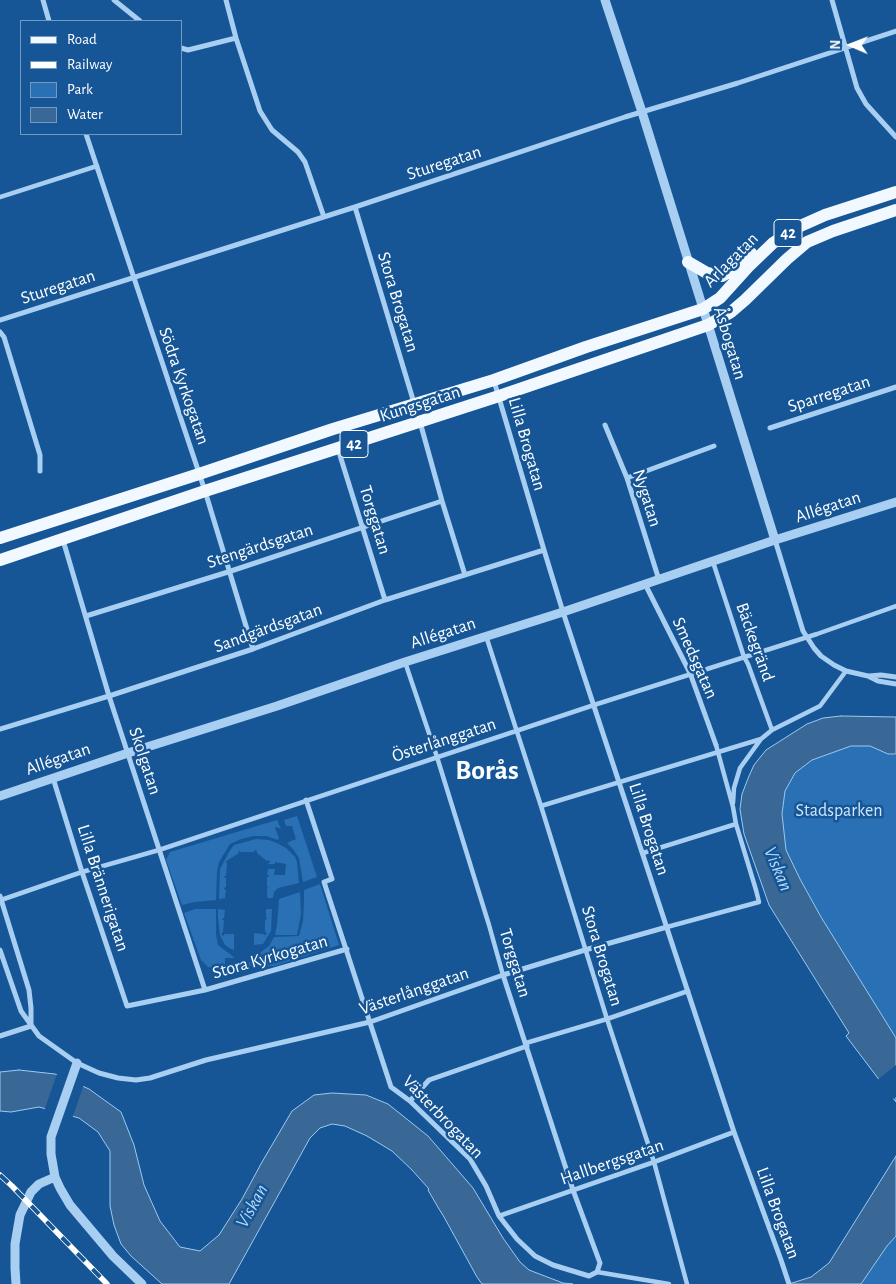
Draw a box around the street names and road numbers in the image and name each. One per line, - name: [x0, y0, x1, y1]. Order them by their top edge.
- street label: Sturegatan: [404, 141, 484, 185]
- road number: 42: [774, 220, 802, 247]
- street label: Arlagatan: [699, 228, 763, 292]
- street label: Stora Brogatan: [373, 249, 423, 355]
- street label: Sturegatan: [18, 265, 98, 309]
- street label: Åsbogatan: [709, 304, 751, 382]
- street label: Södra Kyrkogatan: [154, 324, 214, 448]
- street label: Sparregatan: [785, 371, 873, 417]
- street label: Kungsgatan: [377, 381, 463, 427]
- street label: Lilla Brogatan: [503, 395, 551, 493]
- road number: 42: [340, 430, 368, 458]
- street label: Nygatan: [628, 467, 666, 529]
- street label: Torggatan: [354, 483, 396, 557]
- street label: Allégatan: [793, 486, 863, 528]
- street label: Stengärdsgatan: [204, 519, 316, 573]
- street label: Sandgärdsgatan: [211, 598, 325, 658]
- street label: Bäckegränd: [731, 600, 779, 684]
- street label: Allégatan: [408, 612, 478, 654]
- street label: Smedsgatan: [667, 614, 723, 702]
- street label: Österlånggatan: [389, 713, 499, 767]
- street label: Skolgatan: [124, 725, 166, 797]
- street label: Allégatan: [23, 738, 93, 780]
- street label: Lilla Brogatan: [624, 780, 674, 878]
- street label: Lilla Brännerigatan: [72, 822, 134, 954]
- street label: Stora Brogatan: [577, 903, 627, 1009]
- street label: Torggatan: [494, 926, 536, 1000]
- street label: Stora Kyrkogatan: [210, 930, 330, 984]
- street label: Västerlånggatan: [356, 962, 472, 1020]
- street label: Västerbrogatan: [398, 1071, 488, 1163]
- street label: Hallbergsgatan: [557, 1134, 667, 1190]
- street label: Lilla Brogatan: [751, 1164, 805, 1262]

